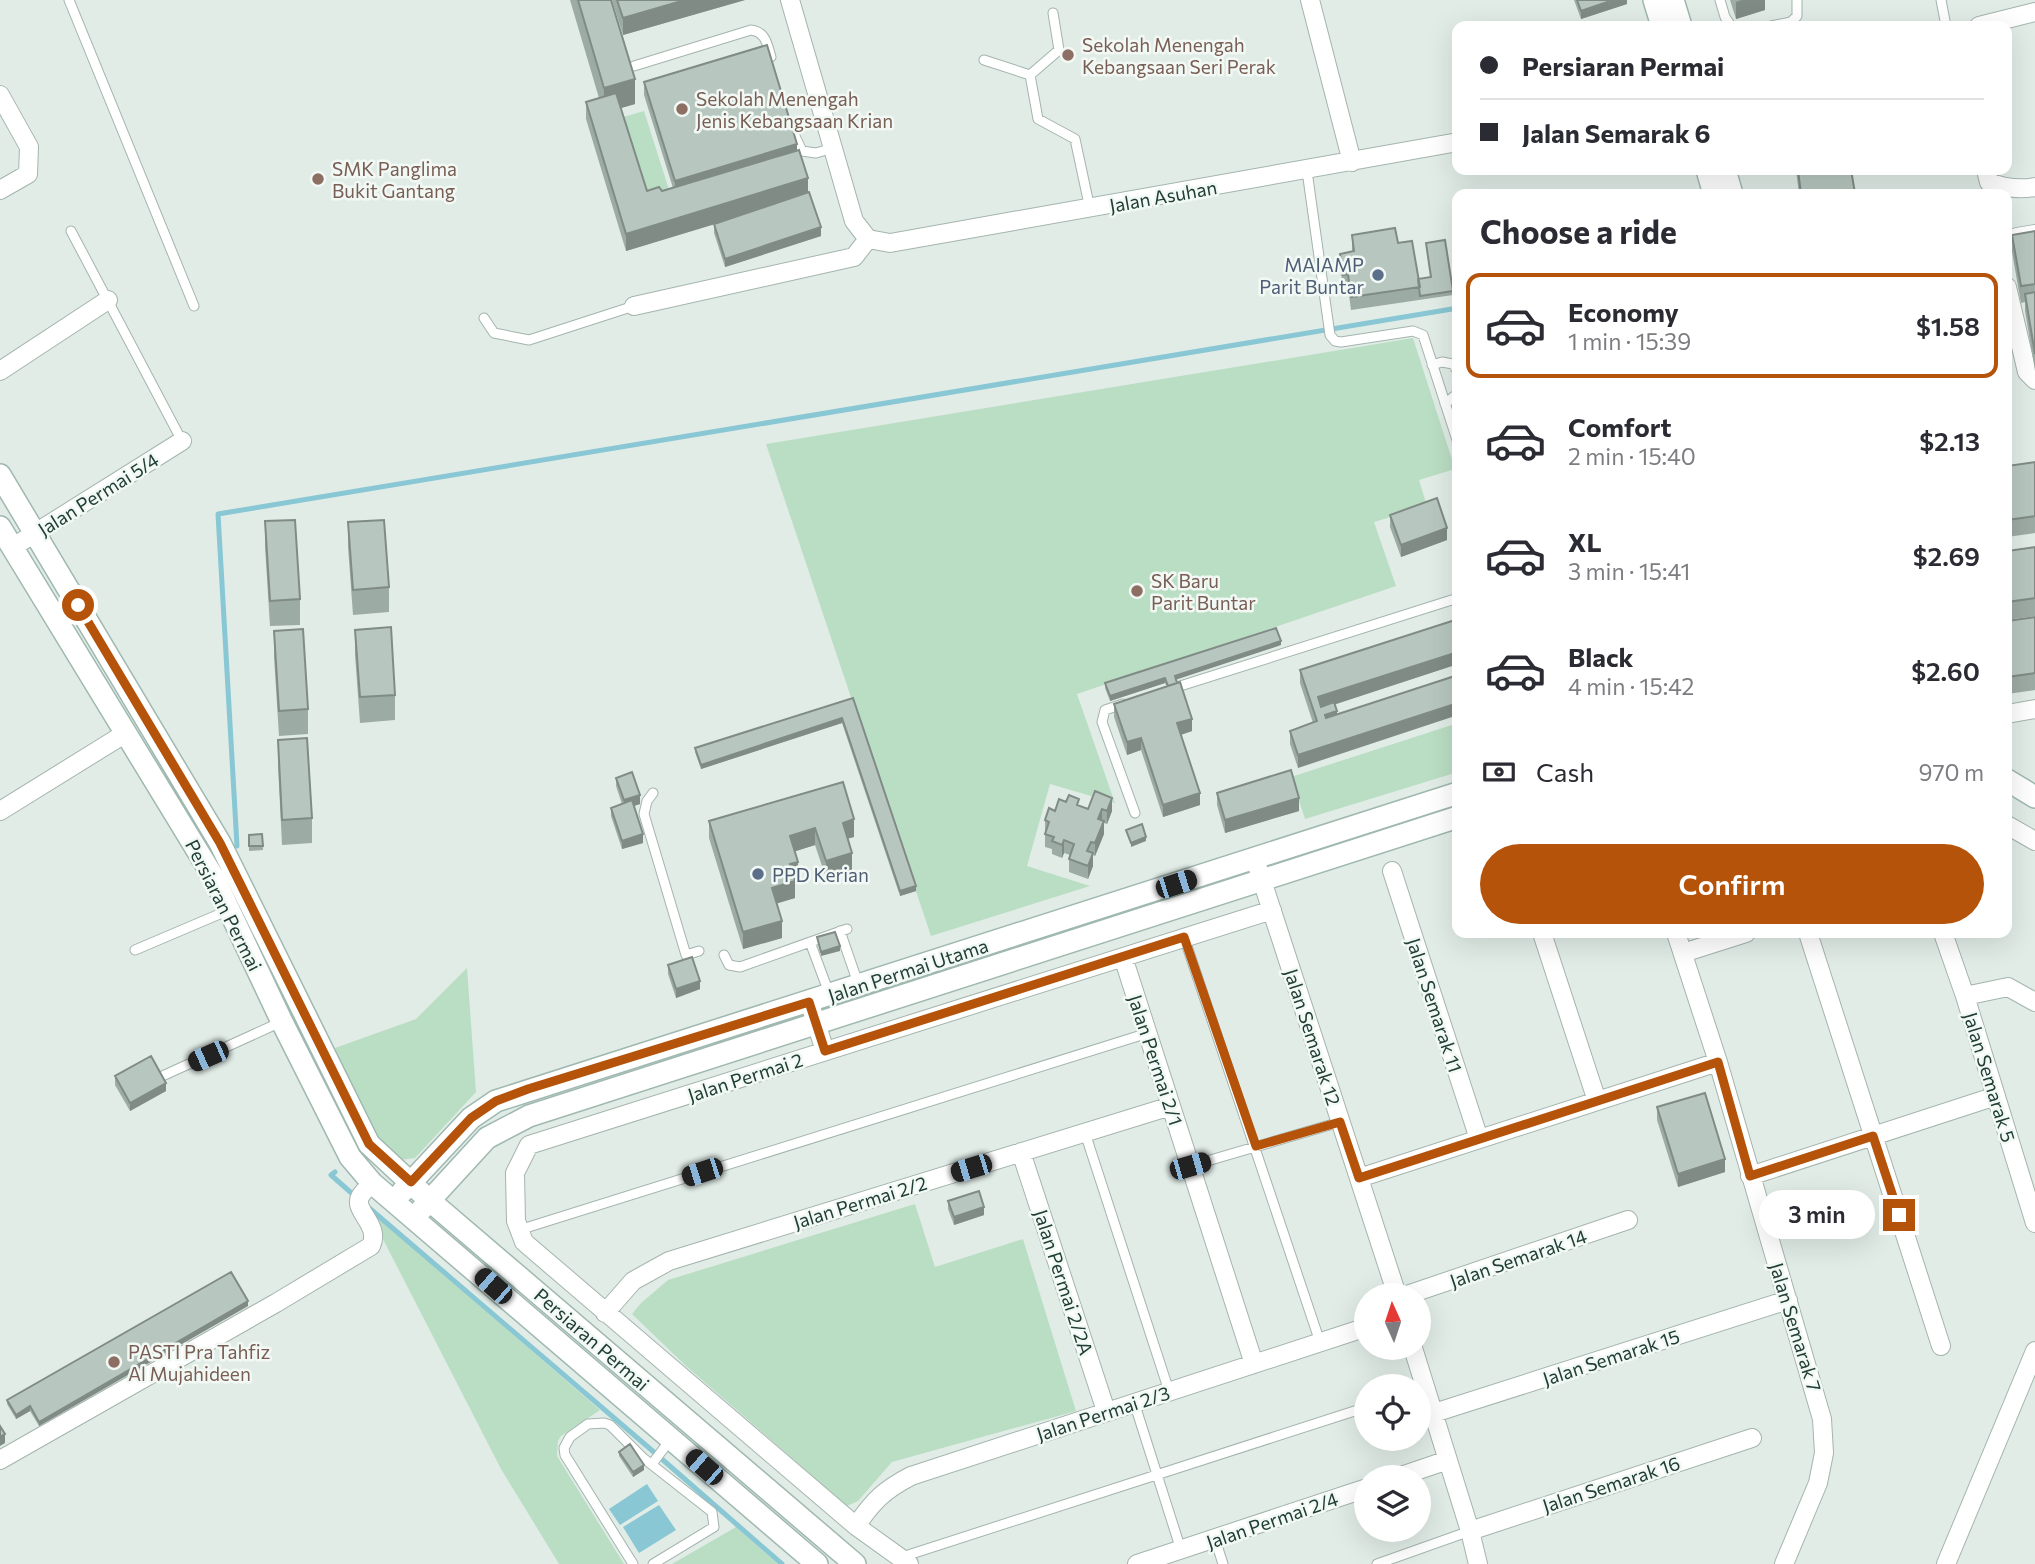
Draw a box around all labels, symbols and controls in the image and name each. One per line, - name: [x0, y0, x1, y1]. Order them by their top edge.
- place label: Sekolah Menengah Kebangsaan Seri Perak: [1082, 33, 1276, 78]
- marker: Sekolah Menengah Kebangsaan Seri Perak: [1060, 47, 1076, 63]
- text: Persiaran Permai: [1522, 50, 1724, 81]
- place label: Sekolah Menengah Jenis Kebangsaan Krian: [696, 87, 893, 132]
- marker: Sekolah Menengah Jenis Kebangsaan Krian: [674, 101, 690, 117]
- text: Jalan Semarak 6: [1522, 117, 1711, 148]
- place label: SMK Panglima Bukit Gantang: [332, 157, 457, 202]
- marker: SMK Panglima Bukit Gantang: [310, 171, 326, 187]
- street label: Jalan Asuhan: [1107, 175, 1219, 217]
- text: Choose a ride: [1480, 211, 1677, 251]
- place label: MAIAMP Parit Buntar: [1259, 253, 1364, 298]
- marker: MAIAMP Parit Buntar: [1370, 267, 1386, 283]
- icon: car: [1484, 294, 1547, 357]
- text: Economy: [1568, 296, 1679, 327]
- text: $1.58: [1916, 310, 1980, 341]
- text: 1 min · 15:39: [1568, 327, 1691, 355]
- icon: car: [1484, 409, 1547, 472]
- text: Comfort: [1568, 411, 1671, 442]
- text: $2.13: [1919, 425, 1980, 456]
- text: 2 min · 15:40: [1568, 442, 1696, 470]
- street label: Jalan Permai 5/4: [33, 448, 163, 540]
- icon: car: [1484, 524, 1547, 587]
- text: XL: [1568, 526, 1602, 557]
- text: $2.69: [1913, 540, 1980, 571]
- text: 3 min · 15:41: [1568, 557, 1690, 585]
- place label: SK Baru Parit Buntar: [1151, 569, 1256, 614]
- marker: SK Baru Parit Buntar: [1129, 583, 1145, 599]
- route start: [62, 589, 94, 621]
- icon: car: [1484, 639, 1547, 702]
- text: Black: [1568, 641, 1634, 672]
- text: $2.60: [1911, 655, 1980, 686]
- text: 4 min · 15:42: [1568, 672, 1694, 700]
- icon: cash: [1480, 753, 1518, 791]
- text: Cash: [1536, 756, 1594, 787]
- text: 970 m: [1919, 758, 1984, 786]
- street label: Persiaran Permai: [181, 835, 267, 975]
- button: Confirm: [1480, 844, 1984, 924]
- place label: PPD Kerian: [772, 863, 869, 886]
- marker: PPD Kerian: [750, 866, 766, 882]
- car: [1153, 868, 1200, 900]
- street label: Jalan Permai Utama: [825, 933, 991, 1007]
- street label: Jalan Semarak 11: [1402, 935, 1468, 1075]
- street label: Jalan Semarak 12: [1280, 966, 1346, 1108]
- street label: Jalan Permai 2/1: [1124, 992, 1188, 1128]
- street label: Jalan Semarak 5: [1959, 1009, 2021, 1145]
- car: [185, 1038, 232, 1074]
- street label: Jalan Permai 2: [685, 1048, 805, 1106]
- car: [1167, 1150, 1214, 1182]
- car: [948, 1152, 995, 1184]
- car: [679, 1156, 726, 1188]
- street label: Jalan Permai 2/2: [790, 1171, 930, 1233]
- callout: 3 min: [1759, 1190, 1874, 1240]
- route end: [1883, 1199, 1915, 1231]
- text: 3 min: [1788, 1200, 1846, 1228]
- street label: Jalan Permai 2/2A: [1030, 1206, 1098, 1358]
- street label: Jalan Semarak 14: [1447, 1224, 1589, 1292]
- street label: Jalan Semarak 7: [1765, 1260, 1827, 1394]
- car: [471, 1264, 516, 1308]
- street label: Persiaran Permai: [530, 1283, 654, 1395]
- north arrow: [1354, 1283, 1432, 1360]
- map controls: [1354, 1283, 1431, 1542]
- street label: Jalan Semarak 15: [1540, 1324, 1682, 1390]
- place label: PASTI Pra Tahfiz Al Mujahideen: [128, 1340, 270, 1385]
- marker: PASTI Pra Tahfiz Al Mujahideen: [106, 1354, 122, 1370]
- button: locate: [1354, 1374, 1431, 1451]
- street label: Jalan Permai 2/3: [1033, 1381, 1173, 1445]
- car: [682, 1445, 727, 1489]
- street label: Jalan Semarak 16: [1539, 1451, 1683, 1517]
- button: layers: [1354, 1465, 1431, 1542]
- street label: Jalan Permai 2/4: [1203, 1487, 1341, 1553]

